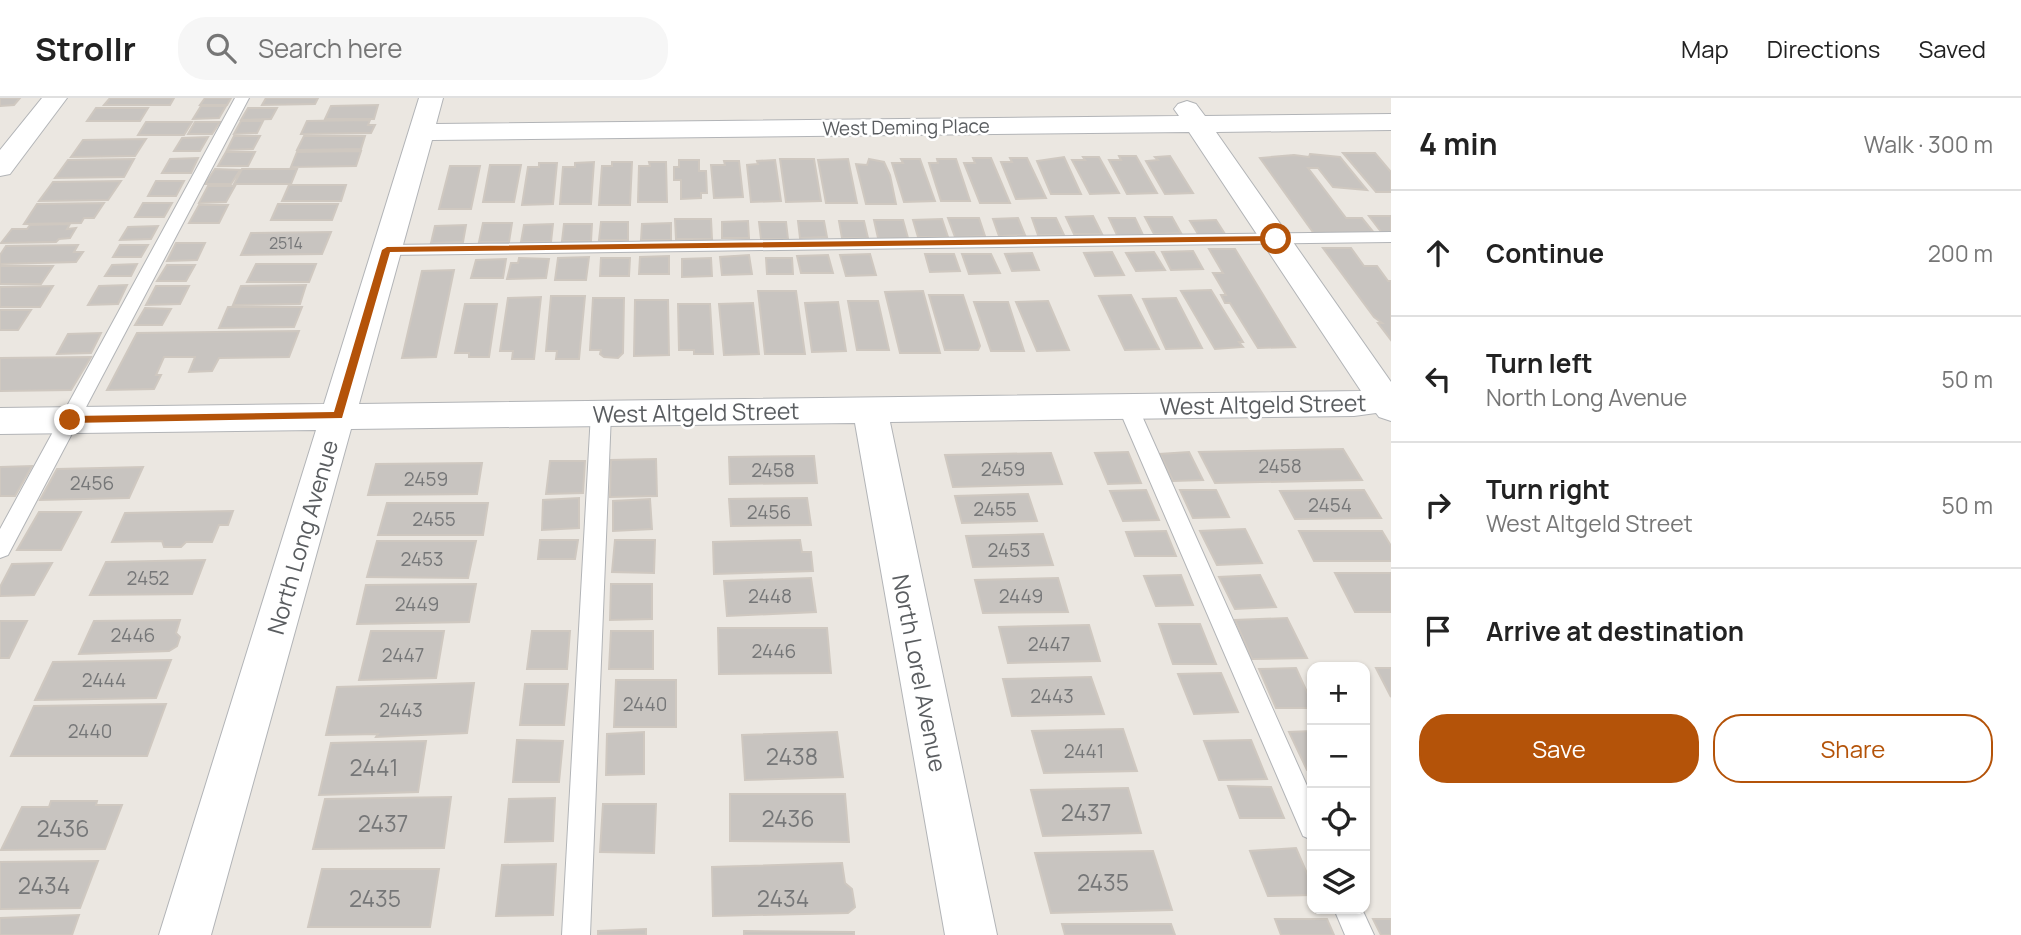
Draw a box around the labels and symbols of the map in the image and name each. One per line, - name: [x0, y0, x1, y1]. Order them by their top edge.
- street label: West Deming Place: [822, 113, 990, 141]
- route start: [1260, 223, 1291, 254]
- house number: 2514: [269, 232, 303, 254]
- street label: West Altgeld Street: [1159, 386, 1367, 422]
- street label: West Altgeld Street: [592, 394, 800, 430]
- route end: [54, 404, 85, 435]
- street label: North Long Avenue: [259, 436, 345, 638]
- house number: 2458: [1258, 453, 1302, 479]
- house number: 2459: [981, 456, 1025, 482]
- house number: 2458: [751, 457, 795, 483]
- house number: 2459: [404, 466, 448, 492]
- house number: 2456: [70, 470, 114, 496]
- house number: 2454: [1308, 492, 1352, 518]
- house number: 2455: [973, 496, 1017, 522]
- house number: 2456: [747, 499, 791, 525]
- house number: 2455: [412, 506, 456, 532]
- house number: 2453: [987, 537, 1031, 563]
- house number: 2453: [400, 546, 444, 572]
- house number: 2452: [127, 565, 169, 591]
- street label: North Lorel Avenue: [885, 571, 955, 775]
- house number: 2448: [748, 583, 792, 609]
- house number: 2449: [999, 583, 1043, 609]
- house number: 2449: [395, 591, 439, 617]
- house number: 2446: [111, 622, 155, 648]
- house number: 2447: [1028, 631, 1070, 657]
- house number: 2446: [752, 638, 796, 664]
- house number: 2447: [382, 642, 424, 668]
- house number: 2444: [82, 667, 126, 693]
- house number: 2443: [1030, 683, 1074, 709]
- house number: 2440: [623, 691, 667, 717]
- house number: 2443: [379, 697, 423, 723]
- house number: 2440: [68, 718, 112, 744]
- house number: 2441: [1064, 738, 1104, 764]
- house number: 2438: [766, 740, 818, 772]
- house number: 2441: [350, 751, 398, 783]
- house number: 2437: [1061, 796, 1111, 828]
- house number: 2436: [761, 802, 815, 834]
- house number: 2437: [358, 807, 408, 839]
- house number: 2436: [36, 812, 90, 844]
- house number: 2435: [1077, 866, 1129, 898]
- house number: 2434: [18, 869, 70, 901]
- house number: 2435: [349, 882, 401, 914]
- house number: 2434: [757, 882, 809, 914]

